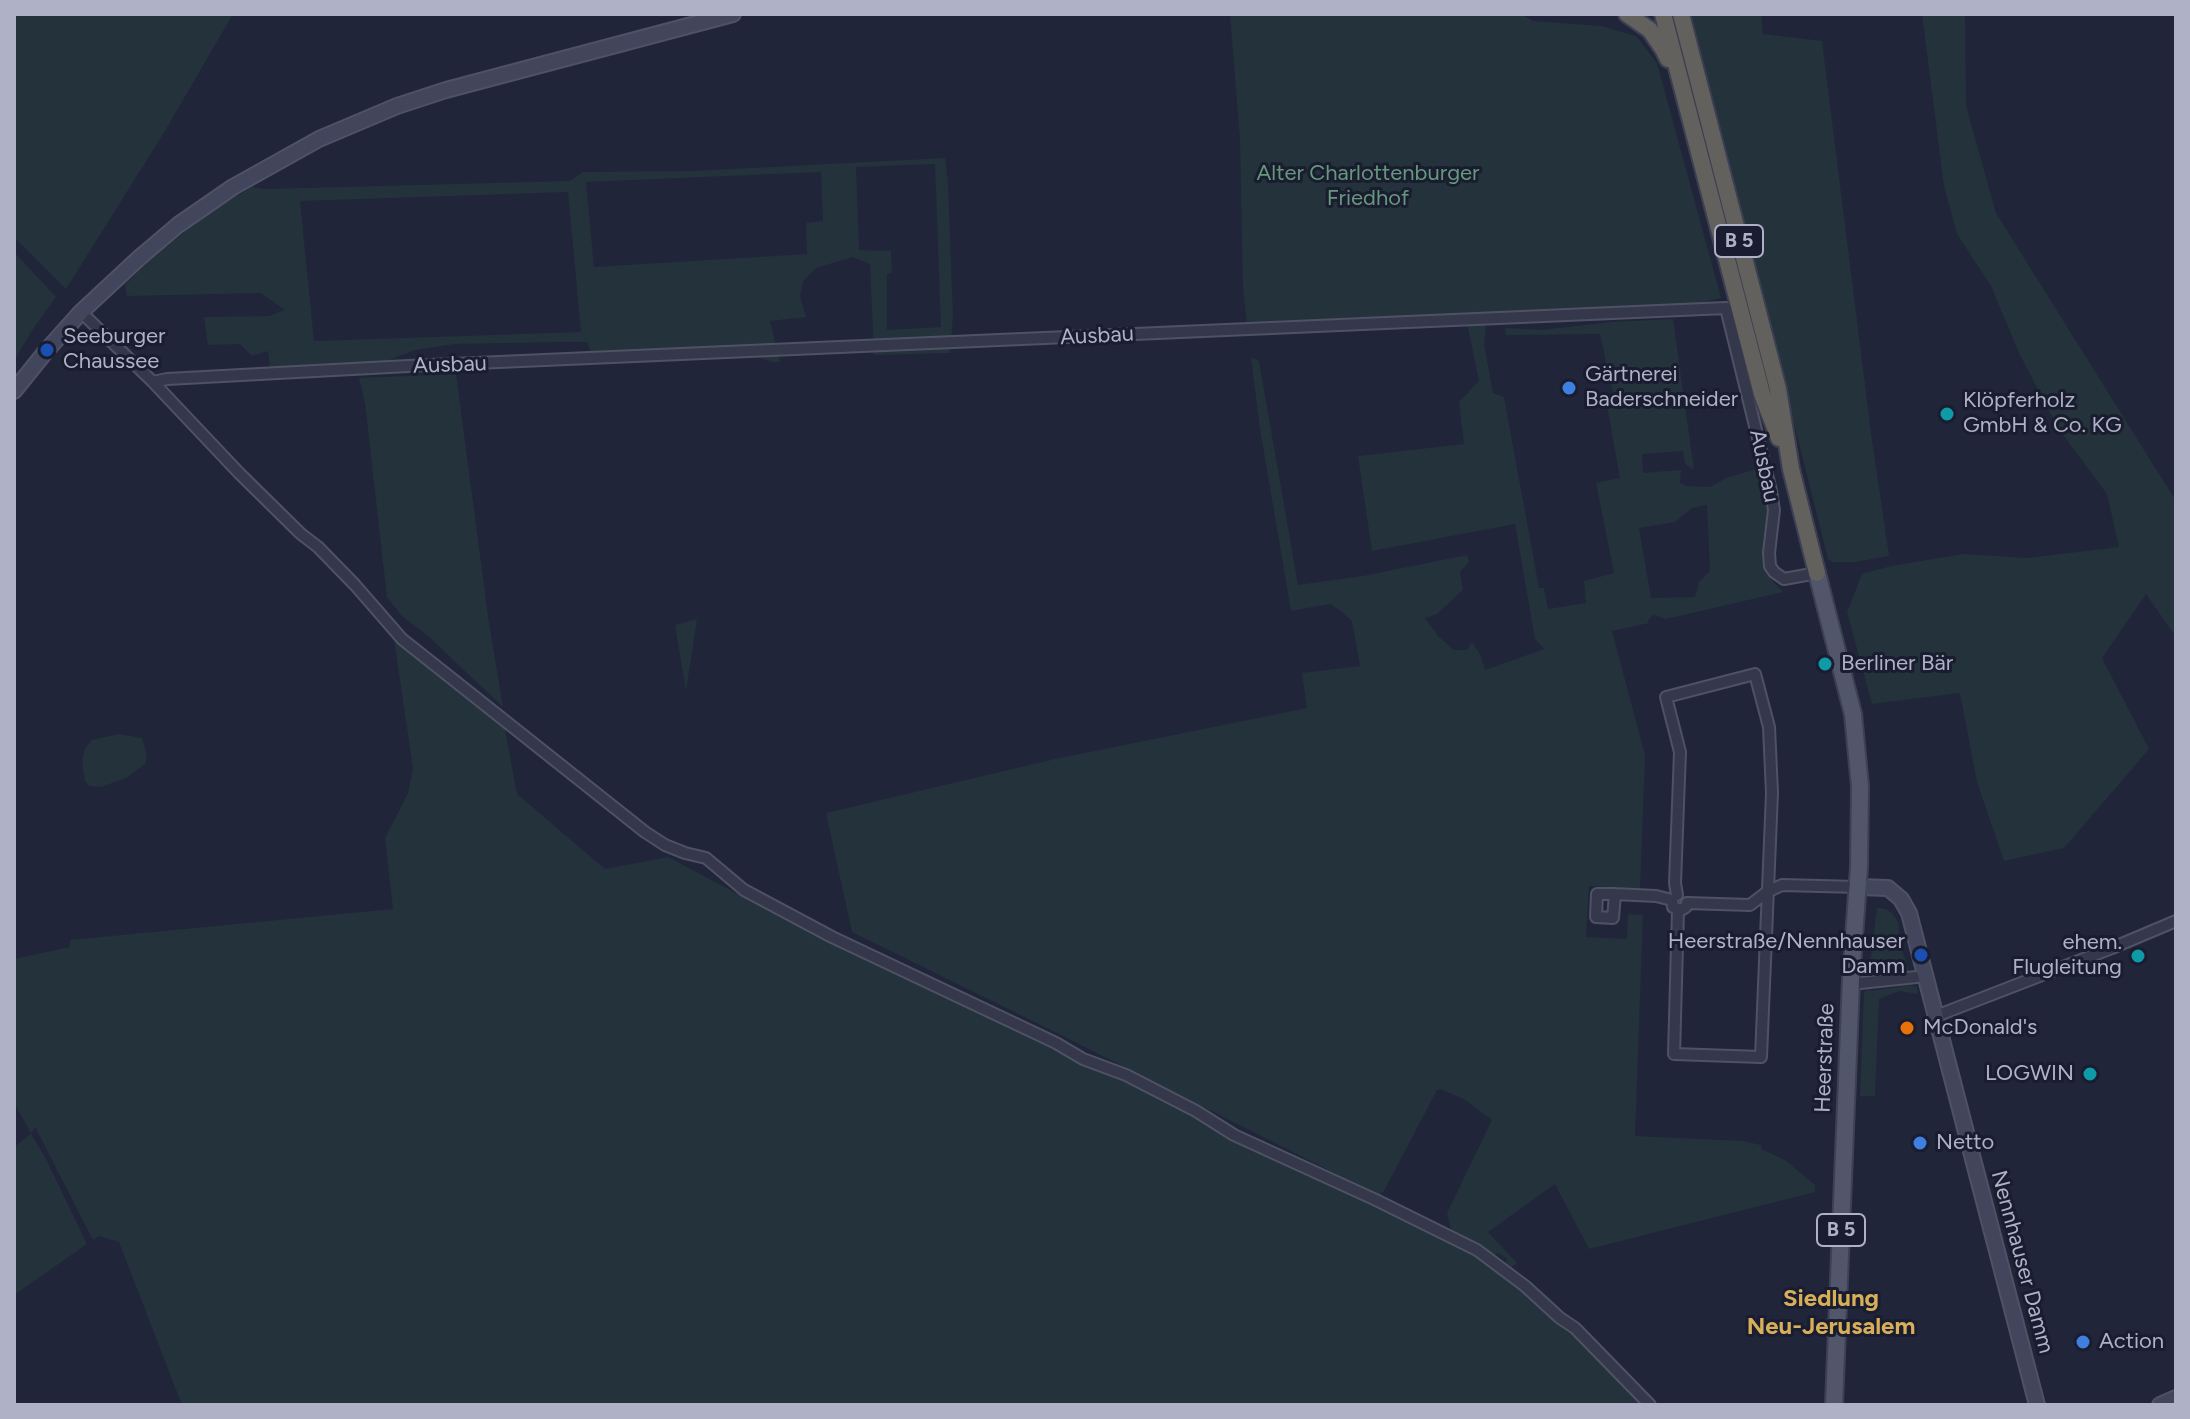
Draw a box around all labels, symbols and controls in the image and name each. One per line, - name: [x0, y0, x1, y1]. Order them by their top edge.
- park label: Alter Charlottenburger Friedhof: [1256, 161, 1480, 212]
- road number: B 5: [1715, 225, 1763, 257]
- street label: Ausbau: [1059, 321, 1135, 351]
- place label: Seeburger Chaussee: [63, 324, 165, 376]
- marker: Seeburger Chaussee: [38, 341, 56, 359]
- street label: Ausbau: [413, 351, 487, 379]
- place label: Gärtnerei Baderschneider: [1585, 362, 1738, 414]
- marker: Gärtnerei Baderschneider: [1560, 379, 1578, 397]
- place label: Klöpferholz GmbH & Co. KG: [1963, 388, 2122, 440]
- marker: Klöpferholz GmbH & Co. KG: [1938, 405, 1956, 423]
- street label: Ausbau: [1743, 427, 1785, 505]
- place label: Berliner Bär: [1841, 651, 1953, 677]
- marker: Berliner Bär: [1816, 655, 1834, 673]
- place label: Heerstraße/Nennhauser Damm: [1668, 929, 1905, 980]
- place label: ehem. Flugleitung: [2012, 930, 2122, 982]
- marker: Heerstraße/Nennhauser Damm: [1912, 946, 1930, 964]
- marker: ehem. Flugleitung: [2129, 947, 2147, 965]
- street label: Heerstraße: [1810, 1003, 1840, 1113]
- place label: McDonald's: [1923, 1015, 2037, 1041]
- marker: McDonald's: [1898, 1019, 1916, 1037]
- place label: LOGWIN: [1985, 1061, 2074, 1087]
- marker: LOGWIN: [2081, 1065, 2099, 1083]
- place label: Netto: [1936, 1130, 1994, 1156]
- marker: Netto: [1911, 1134, 1929, 1152]
- street label: Nennhauser Damm: [1985, 1168, 2059, 1356]
- road number: B 5: [1817, 1214, 1865, 1246]
- district label: Siedlung Neu-Jerusalem: [1747, 1285, 1915, 1341]
- place label: Action: [2099, 1329, 2164, 1355]
- marker: Action: [2074, 1333, 2092, 1351]

